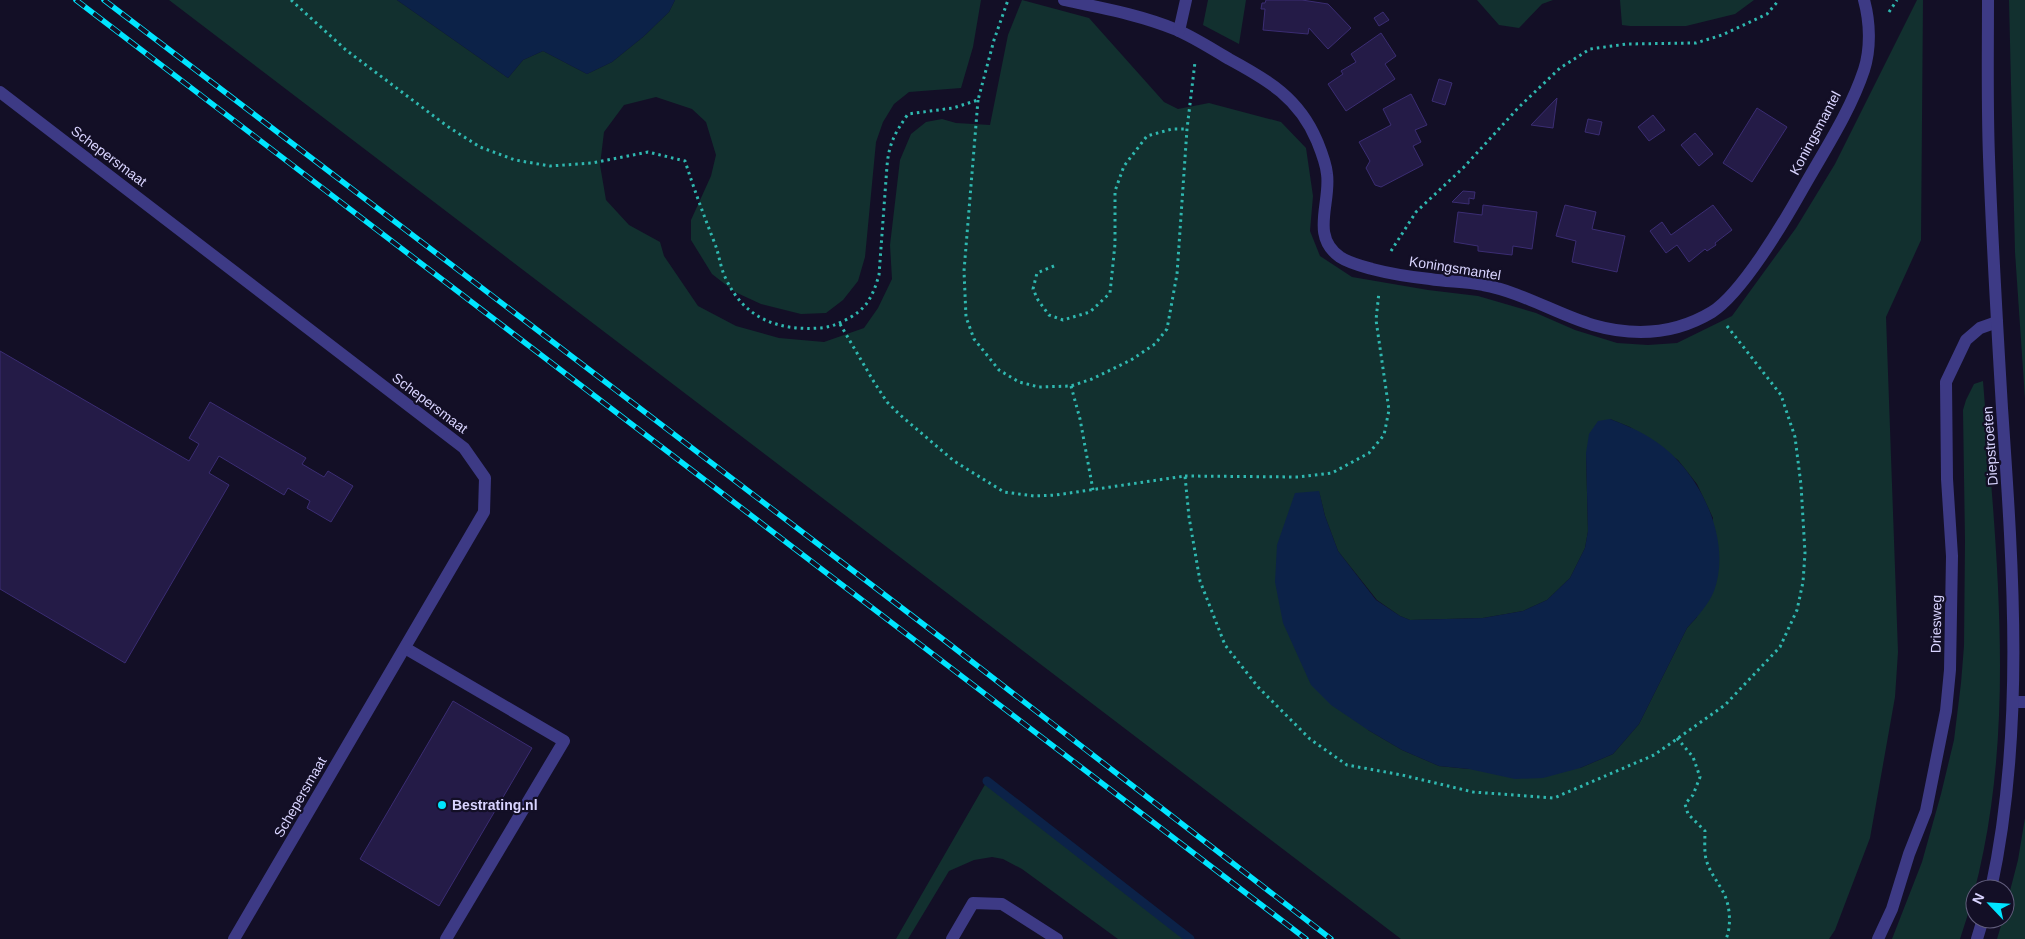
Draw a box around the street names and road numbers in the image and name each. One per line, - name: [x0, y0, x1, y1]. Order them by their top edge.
- street label: Koningsmantel: [1786, 88, 1844, 178]
- street label: Schepersmaat: [68, 122, 150, 190]
- street label: Koningsmantel: [1408, 253, 1502, 283]
- street label: Schepersmaat: [389, 369, 471, 437]
- street label: Diepstroeten: [1979, 406, 2001, 486]
- street label: Driesweg: [1927, 595, 1945, 653]
- street label: Schepersmaat: [271, 754, 330, 840]

